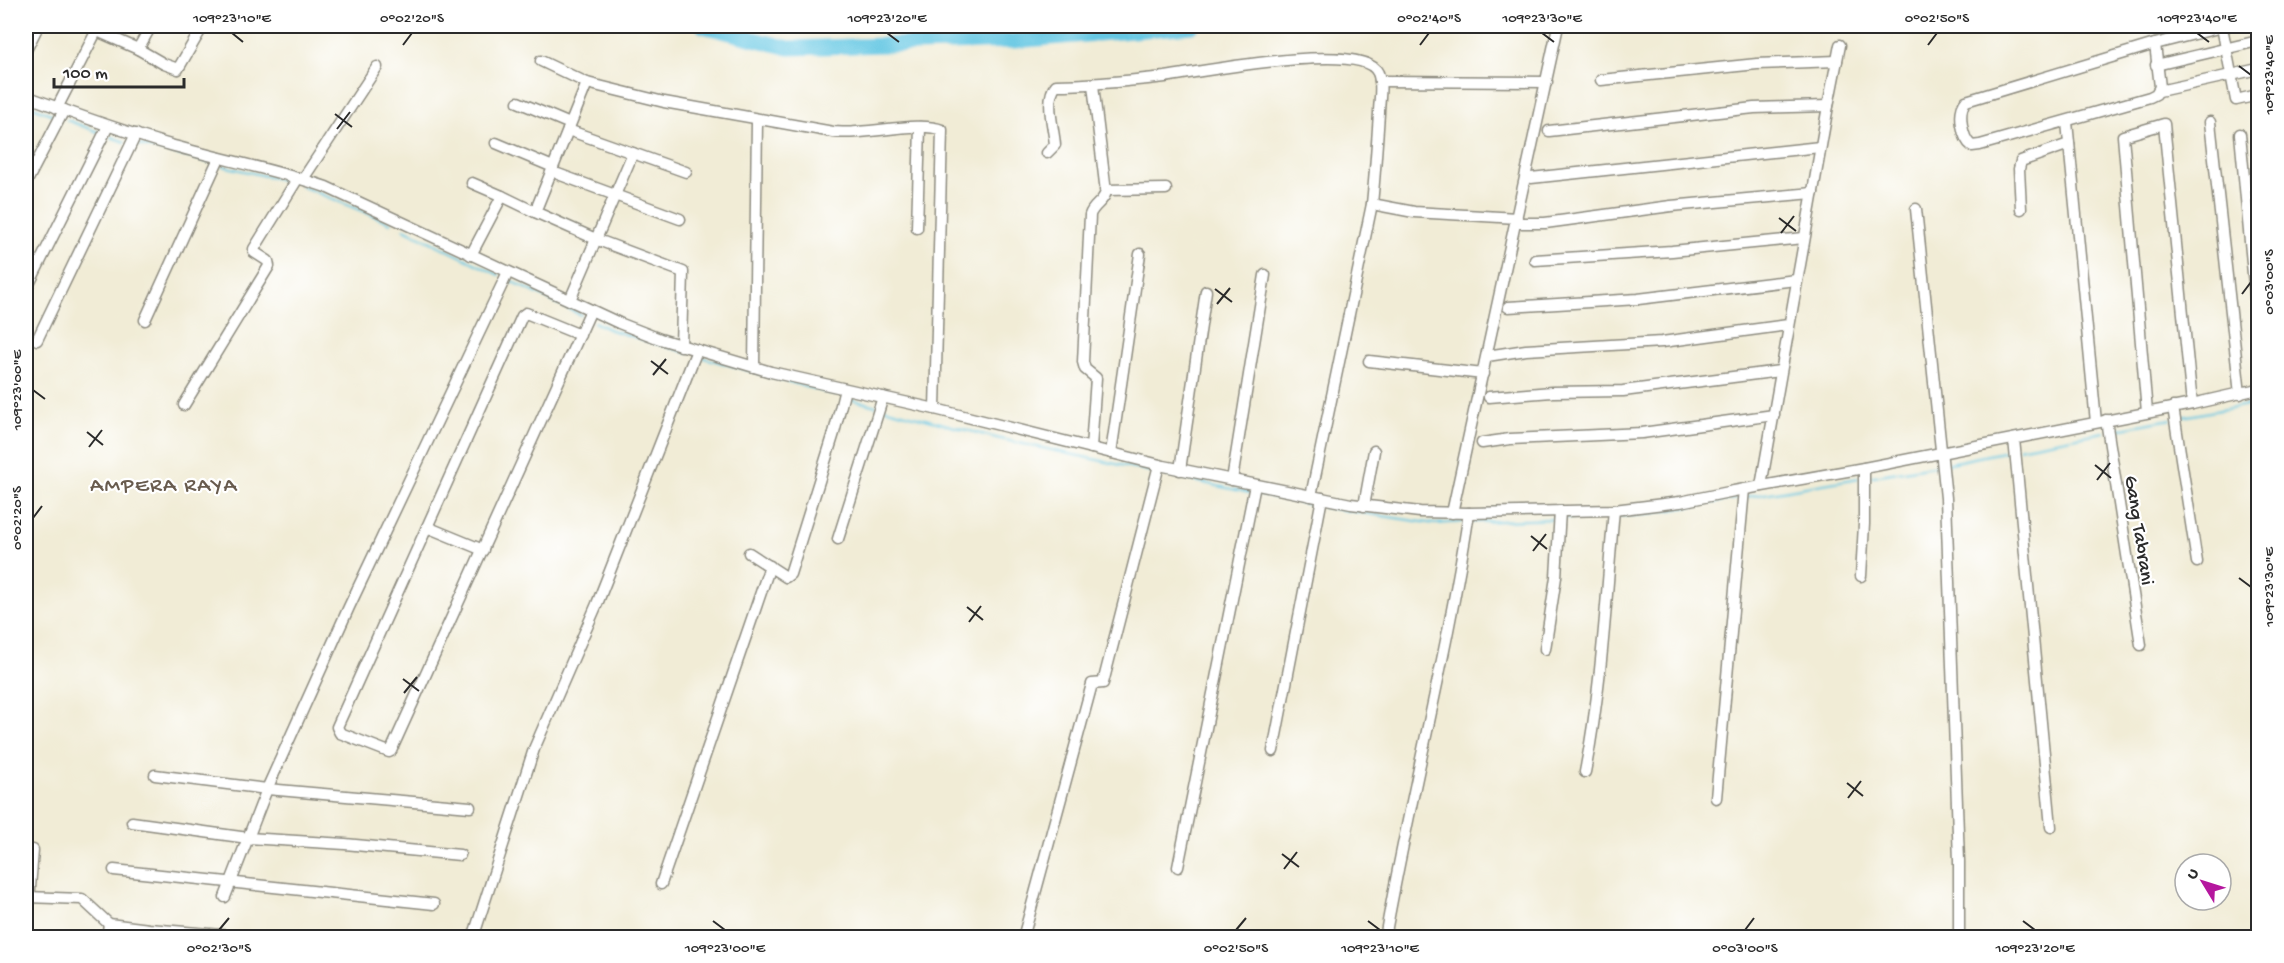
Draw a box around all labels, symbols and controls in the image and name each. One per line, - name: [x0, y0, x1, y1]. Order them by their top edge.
- text: 109°23'10"E: [192, 10, 272, 28]
- text: 0°02'20"S: [380, 10, 444, 28]
- text: 109°23'20"E: [846, 10, 927, 28]
- text: 0°02'40"S: [1397, 10, 1461, 28]
- text: 109°23'30"E: [1501, 10, 1582, 28]
- text: 0°02'50"S: [1905, 10, 1969, 28]
- text: 109°23'40"E: [2157, 10, 2237, 28]
- text: 109°23'40"E: [2261, 35, 2279, 115]
- scale bar: [54, 51, 184, 89]
- text: 100 m: [62, 64, 108, 85]
- text: 0°03'00"S: [2261, 249, 2279, 315]
- text: 109°23'00"E: [9, 349, 27, 431]
- district label: AMPERA RAYA: [90, 474, 238, 500]
- street label: Gang Tabrani: [2118, 474, 2158, 587]
- text: 0°02'20"S: [9, 486, 27, 550]
- text: 109°23'30"E: [2261, 547, 2279, 628]
- north arrow: [2173, 852, 2233, 912]
- text: U: [2184, 865, 2205, 884]
- text: 0°02'30"S: [187, 940, 251, 958]
- text: 109°23'00"E: [684, 940, 766, 958]
- text: 0°02'50"S: [1204, 940, 1268, 958]
- text: 109°23'10"E: [1340, 940, 1420, 958]
- text: 0°03'00"S: [1712, 940, 1778, 958]
- text: 109°23'20"E: [1994, 940, 2075, 958]

